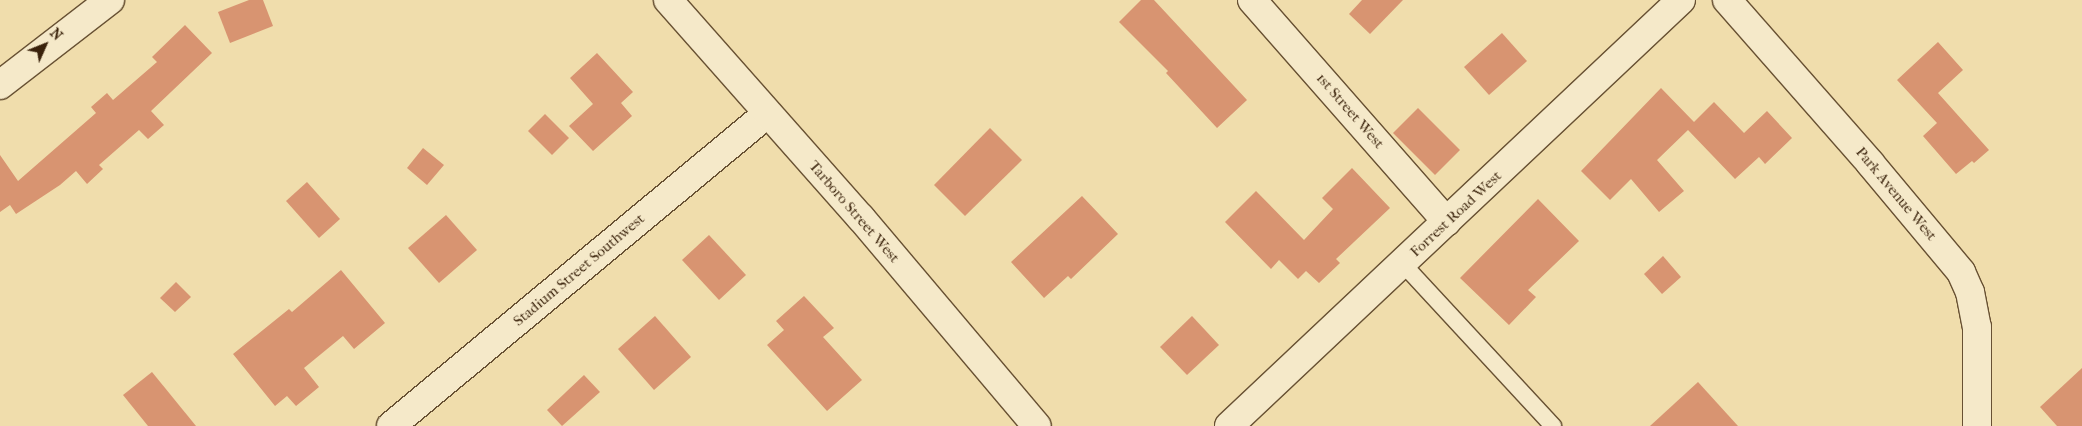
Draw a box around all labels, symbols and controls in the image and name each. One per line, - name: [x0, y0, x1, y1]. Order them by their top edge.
- north arrow: [20, 20, 70, 70]
- text: N: [46, 25, 66, 44]
- street label: 1st Street West: [1312, 70, 1388, 152]
- street label: Park Avenue West: [1852, 144, 1940, 244]
- street label: Tarboro Street West: [805, 157, 903, 267]
- street label: Forrest Road West: [1407, 167, 1505, 261]
- street label: Stadium Street Southwest: [510, 210, 648, 330]

